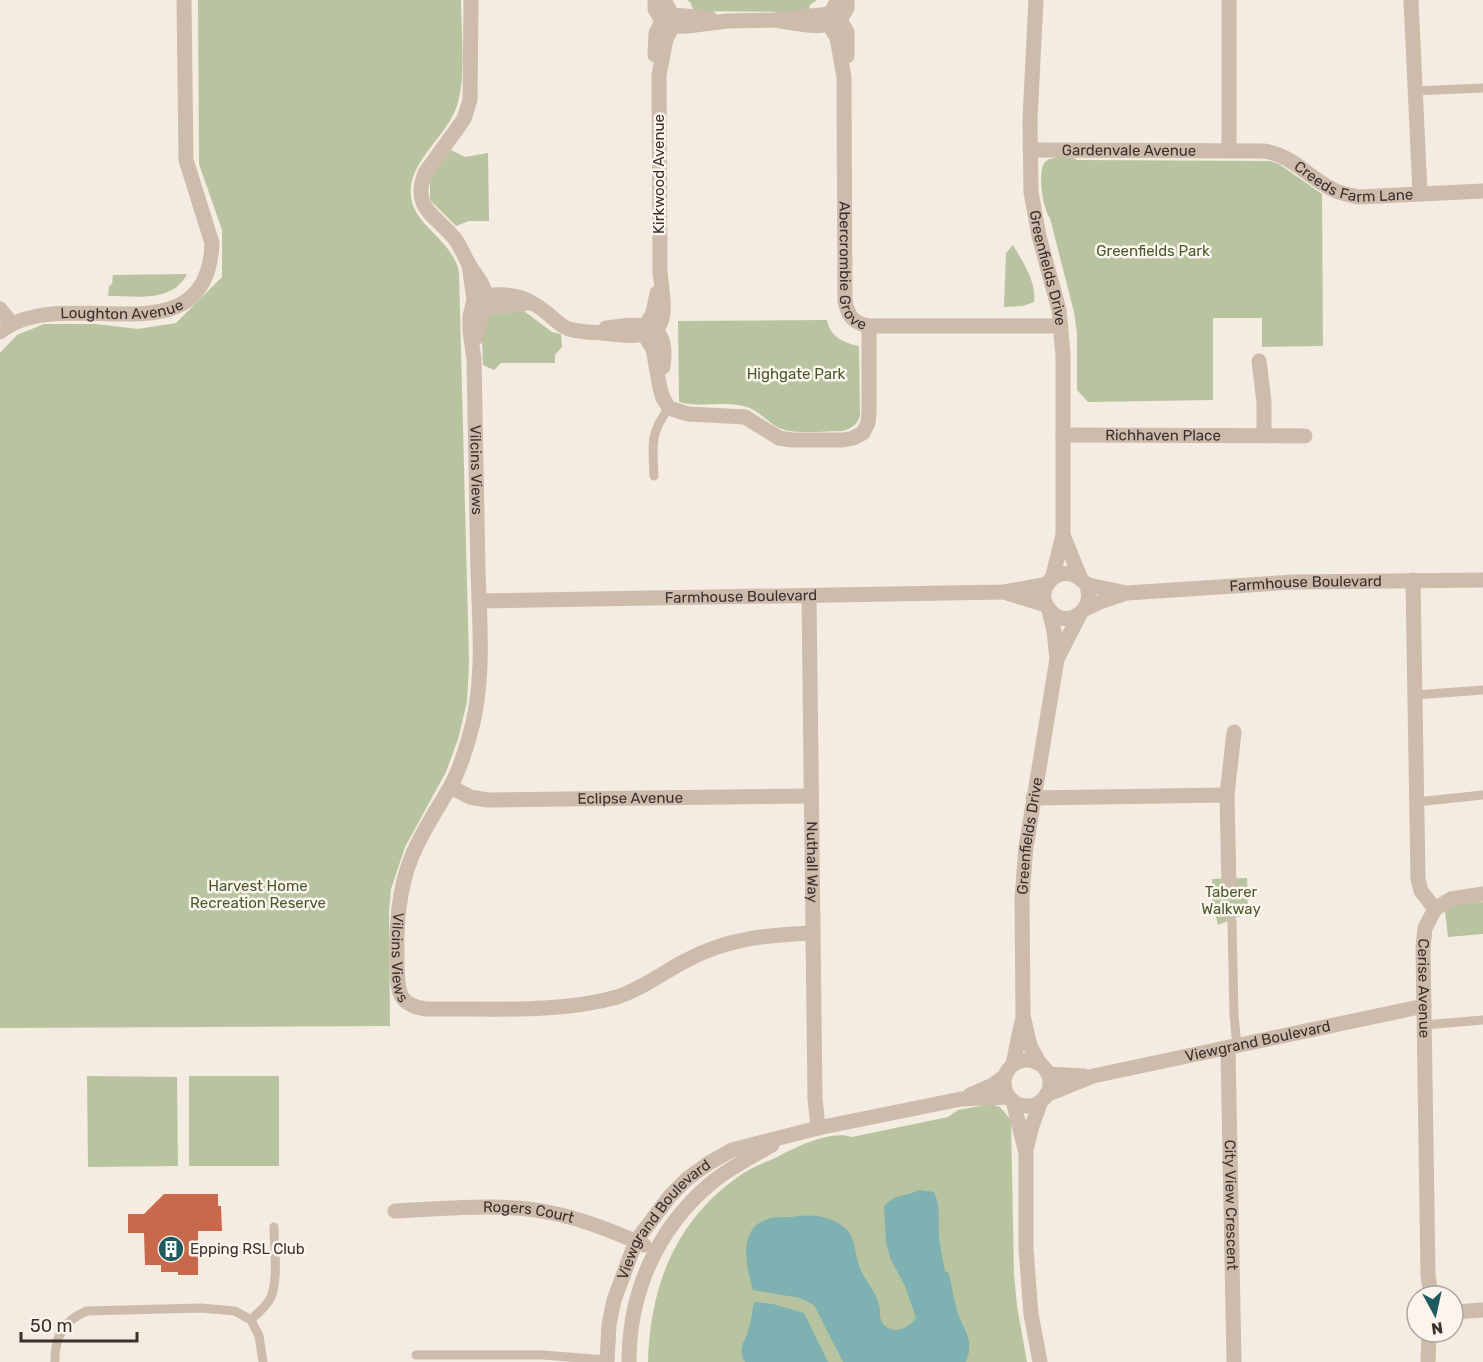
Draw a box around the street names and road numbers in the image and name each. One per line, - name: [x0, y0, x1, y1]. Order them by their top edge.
- street label: Kirkwood Avenue: [650, 114, 668, 234]
- street label: Gardenvale Avenue: [1062, 141, 1196, 160]
- street label: Creeds Farm Lane: [1291, 157, 1414, 206]
- street label: Abercrombie Grove: [836, 201, 869, 334]
- street label: Greenfields Drive: [1025, 209, 1069, 326]
- street label: Loughton Avenue: [60, 296, 186, 323]
- street label: Vilcins Views: [466, 425, 486, 515]
- street label: Richhaven Place: [1105, 426, 1221, 445]
- street label: Farmhouse Boulevard: [1229, 572, 1382, 595]
- street label: Farmhouse Boulevard: [665, 586, 817, 607]
- street label: Greenfields Drive: [1013, 776, 1046, 895]
- street label: Eclipse Avenue: [577, 789, 683, 808]
- street label: Nuthall Way: [803, 821, 822, 903]
- street label: Vilcins Views: [388, 912, 412, 1006]
- street label: Cerise Avenue: [1414, 937, 1433, 1038]
- street label: Viewgrand Boulevard: [1183, 1017, 1332, 1065]
- street label: City View Crescent: [1221, 1139, 1241, 1271]
- street label: Viewgrand Boulevard: [613, 1156, 714, 1282]
- street label: Rogers Court: [483, 1198, 576, 1227]

